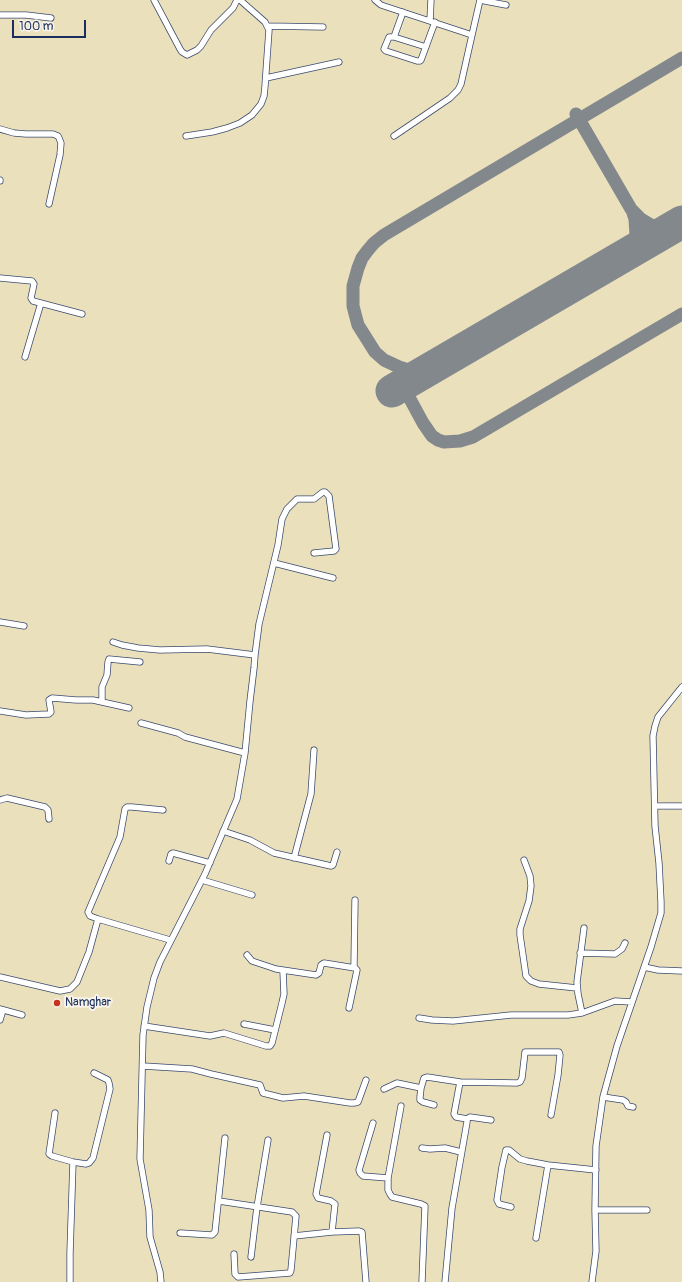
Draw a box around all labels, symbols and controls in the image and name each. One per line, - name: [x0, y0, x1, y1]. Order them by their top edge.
- scale bar: [14, 12, 88, 38]
- text: 100 m: [19, 19, 53, 34]
- place label: Namghar: [65, 996, 111, 1010]
- marker: Namghar: [52, 998, 62, 1008]

